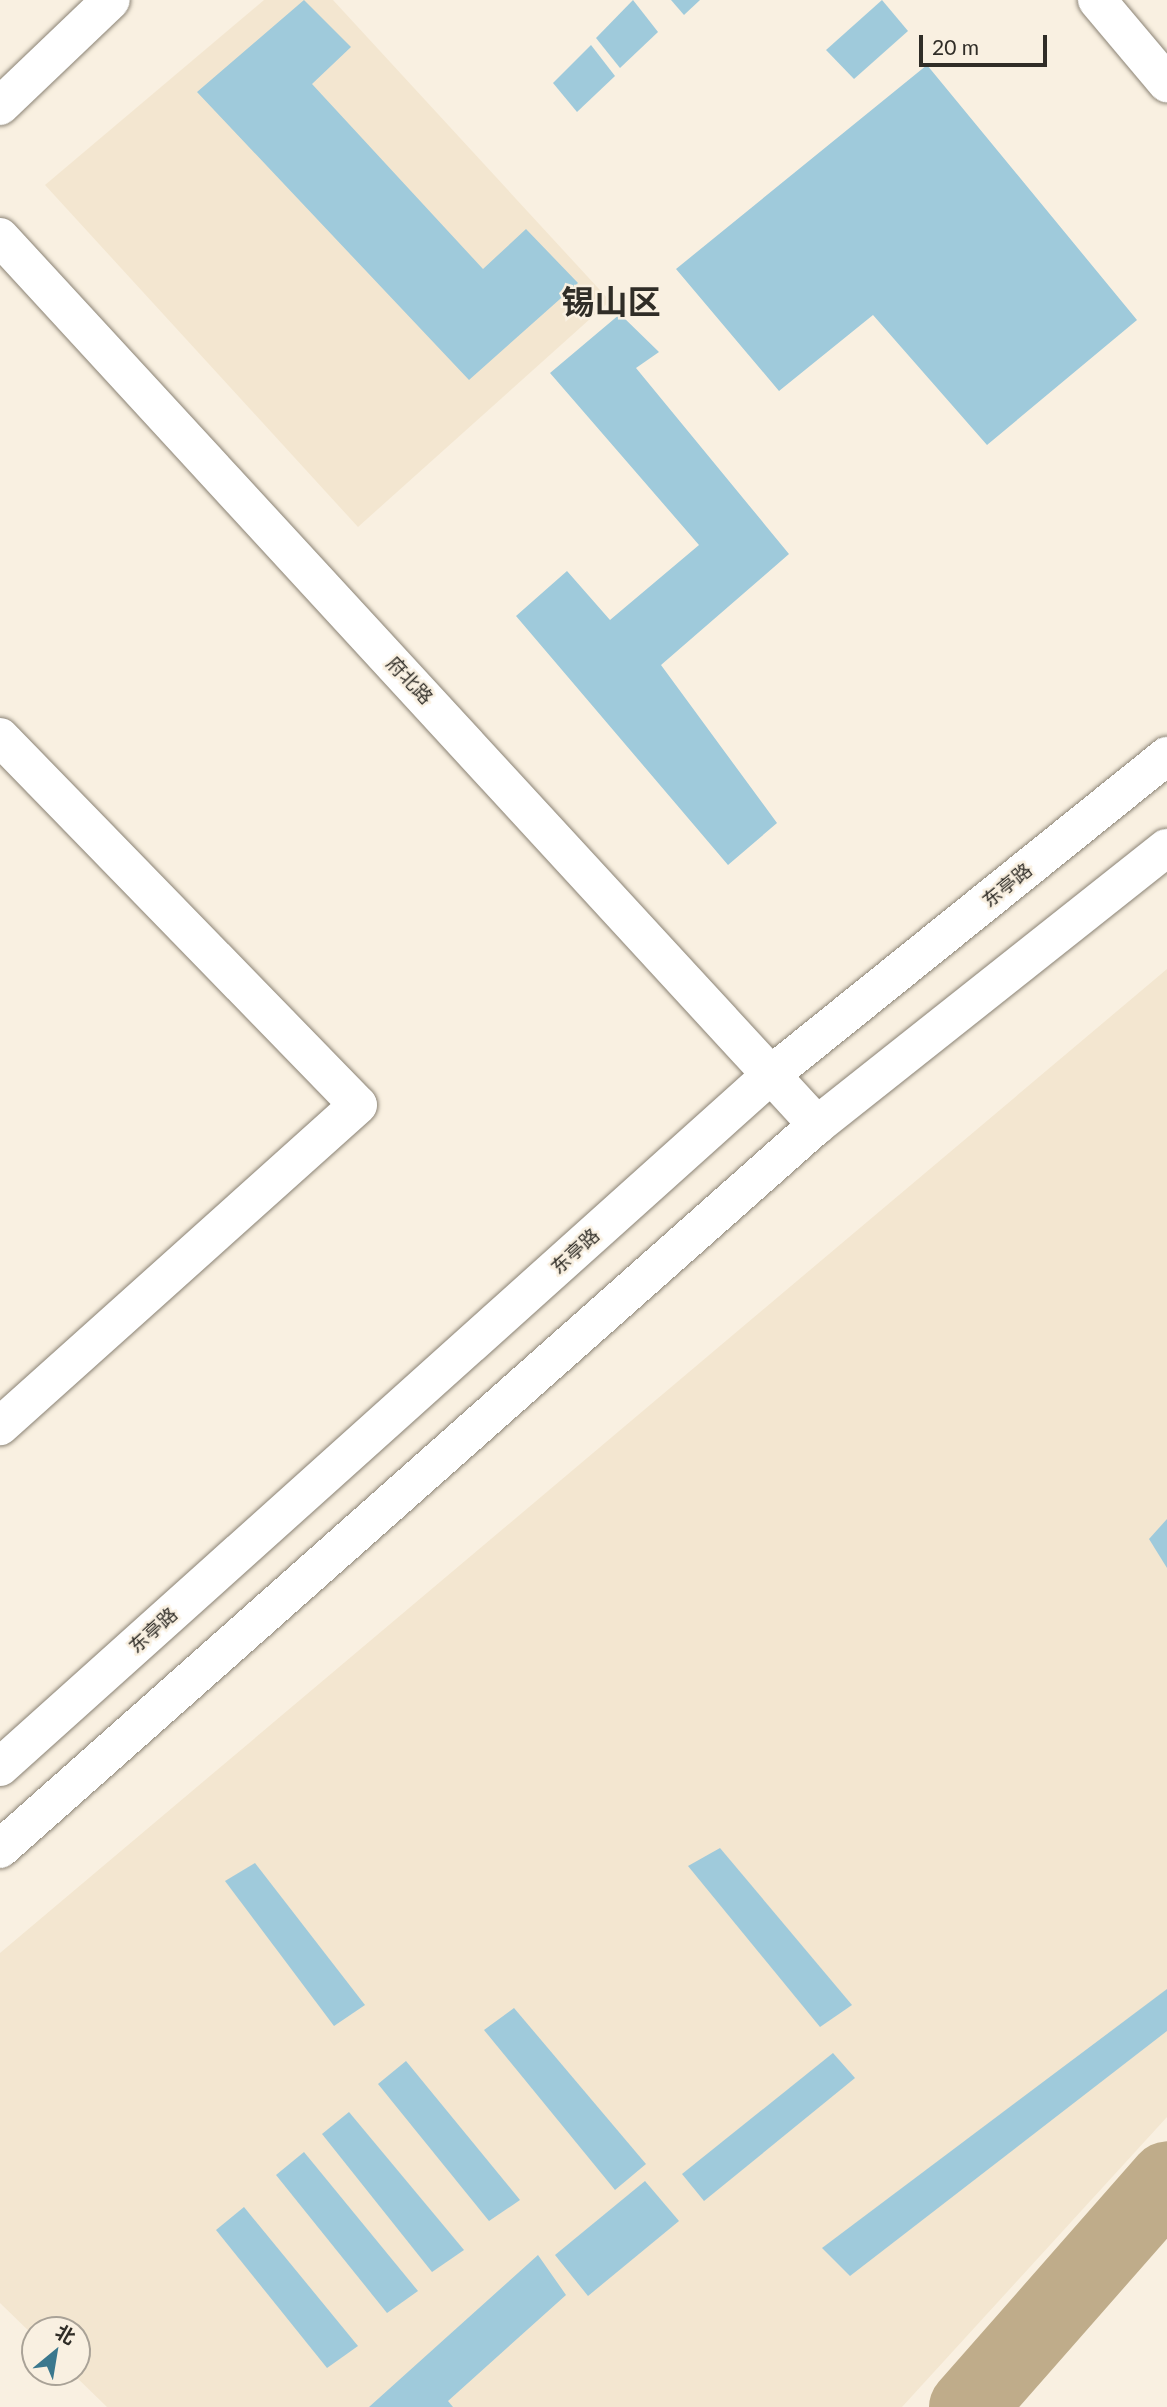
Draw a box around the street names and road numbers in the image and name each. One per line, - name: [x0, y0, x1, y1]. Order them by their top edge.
- street label: 府北路: [382, 651, 438, 709]
- street label: 东亭路: [978, 858, 1036, 912]
- street label: 东亭路: [546, 1223, 604, 1279]
- street label: 东亭路: [124, 1602, 182, 1658]

